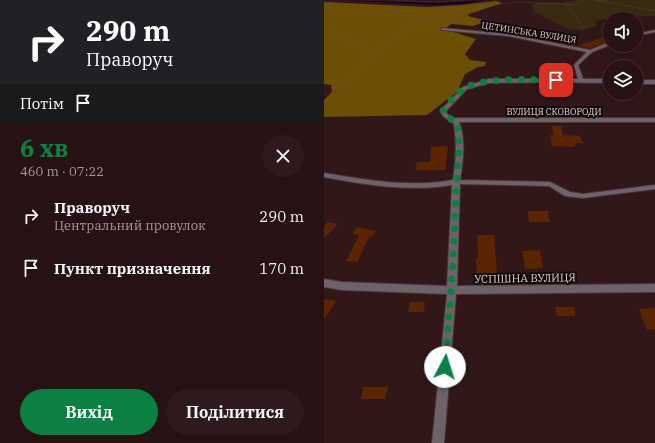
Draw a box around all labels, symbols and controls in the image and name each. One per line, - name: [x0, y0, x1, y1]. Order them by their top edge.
- text: 290 m: [86, 12, 170, 49]
- map controls: [603, 12, 643, 100]
- button: sound: [603, 12, 643, 52]
- icon: right: [20, 16, 72, 68]
- street label: ЦЕТИНСЬКА ВУЛИЦЯ: [481, 19, 577, 45]
- text: Праворуч: [86, 48, 174, 71]
- button: layers: [603, 60, 643, 100]
- pin: [539, 63, 573, 97]
- icon: arrive: [545, 69, 567, 91]
- icon: arrive: [72, 92, 94, 114]
- text: Потім: [20, 94, 64, 113]
- street label: ВУЛИЦЯ СКОВОРОДИ: [507, 106, 601, 117]
- text: 6 хв: [20, 132, 68, 164]
- button: close: [262, 135, 304, 177]
- text: 460 m · 07:22: [20, 163, 104, 180]
- text: Праворуч: [54, 198, 130, 217]
- icon: right: [20, 205, 42, 227]
- text: 290 m: [259, 207, 304, 226]
- text: Центральний провулок: [54, 217, 206, 234]
- icon: arrive: [20, 257, 42, 279]
- text: Пункт призначення: [54, 259, 211, 278]
- text: 170 m: [259, 259, 304, 278]
- street label: УСПІШНА ВУЛИЦЯ: [474, 270, 576, 286]
- position arrow: [424, 346, 466, 388]
- button: Вихід: [20, 389, 158, 435]
- button: Поділитися: [166, 389, 304, 435]

